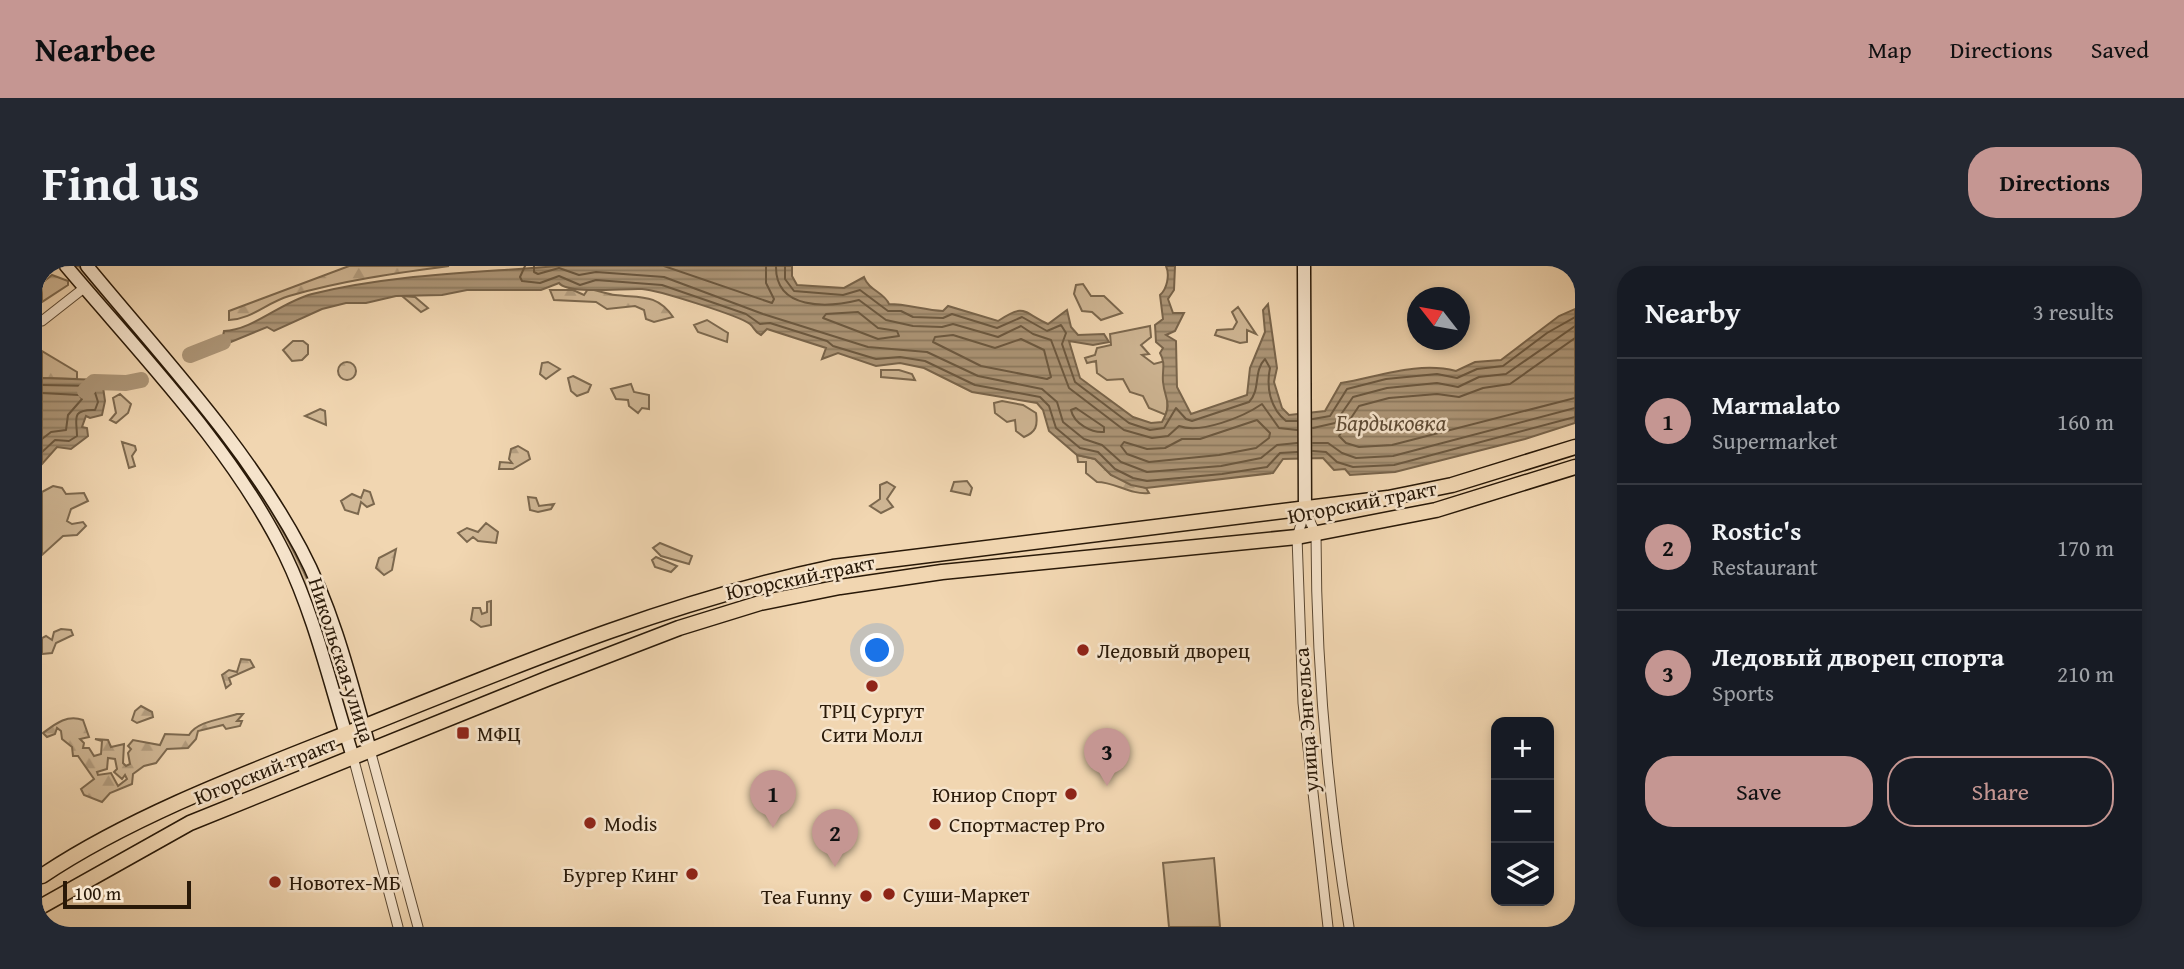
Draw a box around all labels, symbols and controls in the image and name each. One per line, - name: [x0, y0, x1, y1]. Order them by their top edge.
- text: Nearbee: [35, 25, 156, 73]
- text: Map: [1868, 32, 1912, 67]
- text: Directions: [1950, 32, 2053, 67]
- text: Saved: [2091, 32, 2149, 67]
- text: Find us: [42, 146, 200, 218]
- button: Directions: [1968, 147, 2142, 218]
- north arrow: [1407, 287, 1470, 350]
- text: Nearby: [1645, 290, 1741, 334]
- text: 3 results: [2033, 295, 2114, 328]
- text: Marmalato: [1712, 385, 1840, 424]
- text: 1: [1662, 405, 1674, 438]
- text: 160 m: [2057, 405, 2114, 438]
- water label: Бардыковка: [1336, 406, 1447, 439]
- text: Supermarket: [1712, 424, 1838, 457]
- street label: Югорский тракт: [1285, 472, 1439, 532]
- text: Rostic's: [1712, 511, 1801, 550]
- text: 2: [1662, 531, 1674, 564]
- text: 170 m: [2057, 531, 2114, 564]
- street label: Югорский тракт: [723, 546, 877, 608]
- text: Restaurant: [1712, 550, 1818, 583]
- street label: Никольская улица: [301, 573, 383, 747]
- your location: [860, 633, 894, 667]
- place label: Ледовый дворец: [1097, 635, 1250, 666]
- text: Ледовый дворец спорта: [1712, 637, 2004, 676]
- marker: Ледовый дворец: [1075, 642, 1091, 658]
- street label: улица Энгельса: [1285, 647, 1327, 794]
- text: 3: [1662, 657, 1674, 690]
- text: 210 m: [2057, 657, 2114, 690]
- text: Sports: [1712, 676, 1774, 709]
- marker: ТРЦ Сургут Сити Молл: [864, 678, 880, 694]
- place label: ТРЦ Сургут Сити Молл: [820, 695, 924, 750]
- map controls: [1491, 717, 1554, 906]
- button: +: [1491, 717, 1554, 780]
- place label: МФЦ: [477, 718, 521, 749]
- marker: МФЦ: [455, 725, 471, 741]
- street label: Югорский тракт: [189, 727, 341, 813]
- pin: 3: [1084, 728, 1130, 786]
- button: Save: [1645, 756, 1873, 827]
- button: Share: [1887, 756, 2114, 827]
- pin: 1: [750, 770, 796, 828]
- place label: Юниор Спорт: [932, 779, 1057, 810]
- button: −: [1491, 780, 1554, 843]
- marker: Юниор Спорт: [1063, 786, 1079, 802]
- place label: Modis: [604, 808, 657, 839]
- pin: 2: [812, 809, 858, 867]
- place label: Спортмастер Pro: [949, 809, 1105, 840]
- marker: Modis: [582, 815, 598, 831]
- marker: Спортмастер Pro: [927, 816, 943, 832]
- button: layers: [1491, 843, 1554, 906]
- place label: Бургер Кинг: [563, 859, 678, 890]
- marker: Бургер Кинг: [684, 866, 700, 882]
- place label: Новотех-МБ: [289, 867, 401, 898]
- marker: Новотех-МБ: [267, 874, 283, 890]
- scale bar: [63, 878, 191, 910]
- text: 100 m: [74, 879, 121, 907]
- place label: Суши-Маркет: [903, 879, 1030, 910]
- place label: Tea Funny: [761, 881, 853, 912]
- marker: Суши-Маркет: [881, 886, 897, 902]
- marker: Tea Funny: [858, 888, 874, 904]

